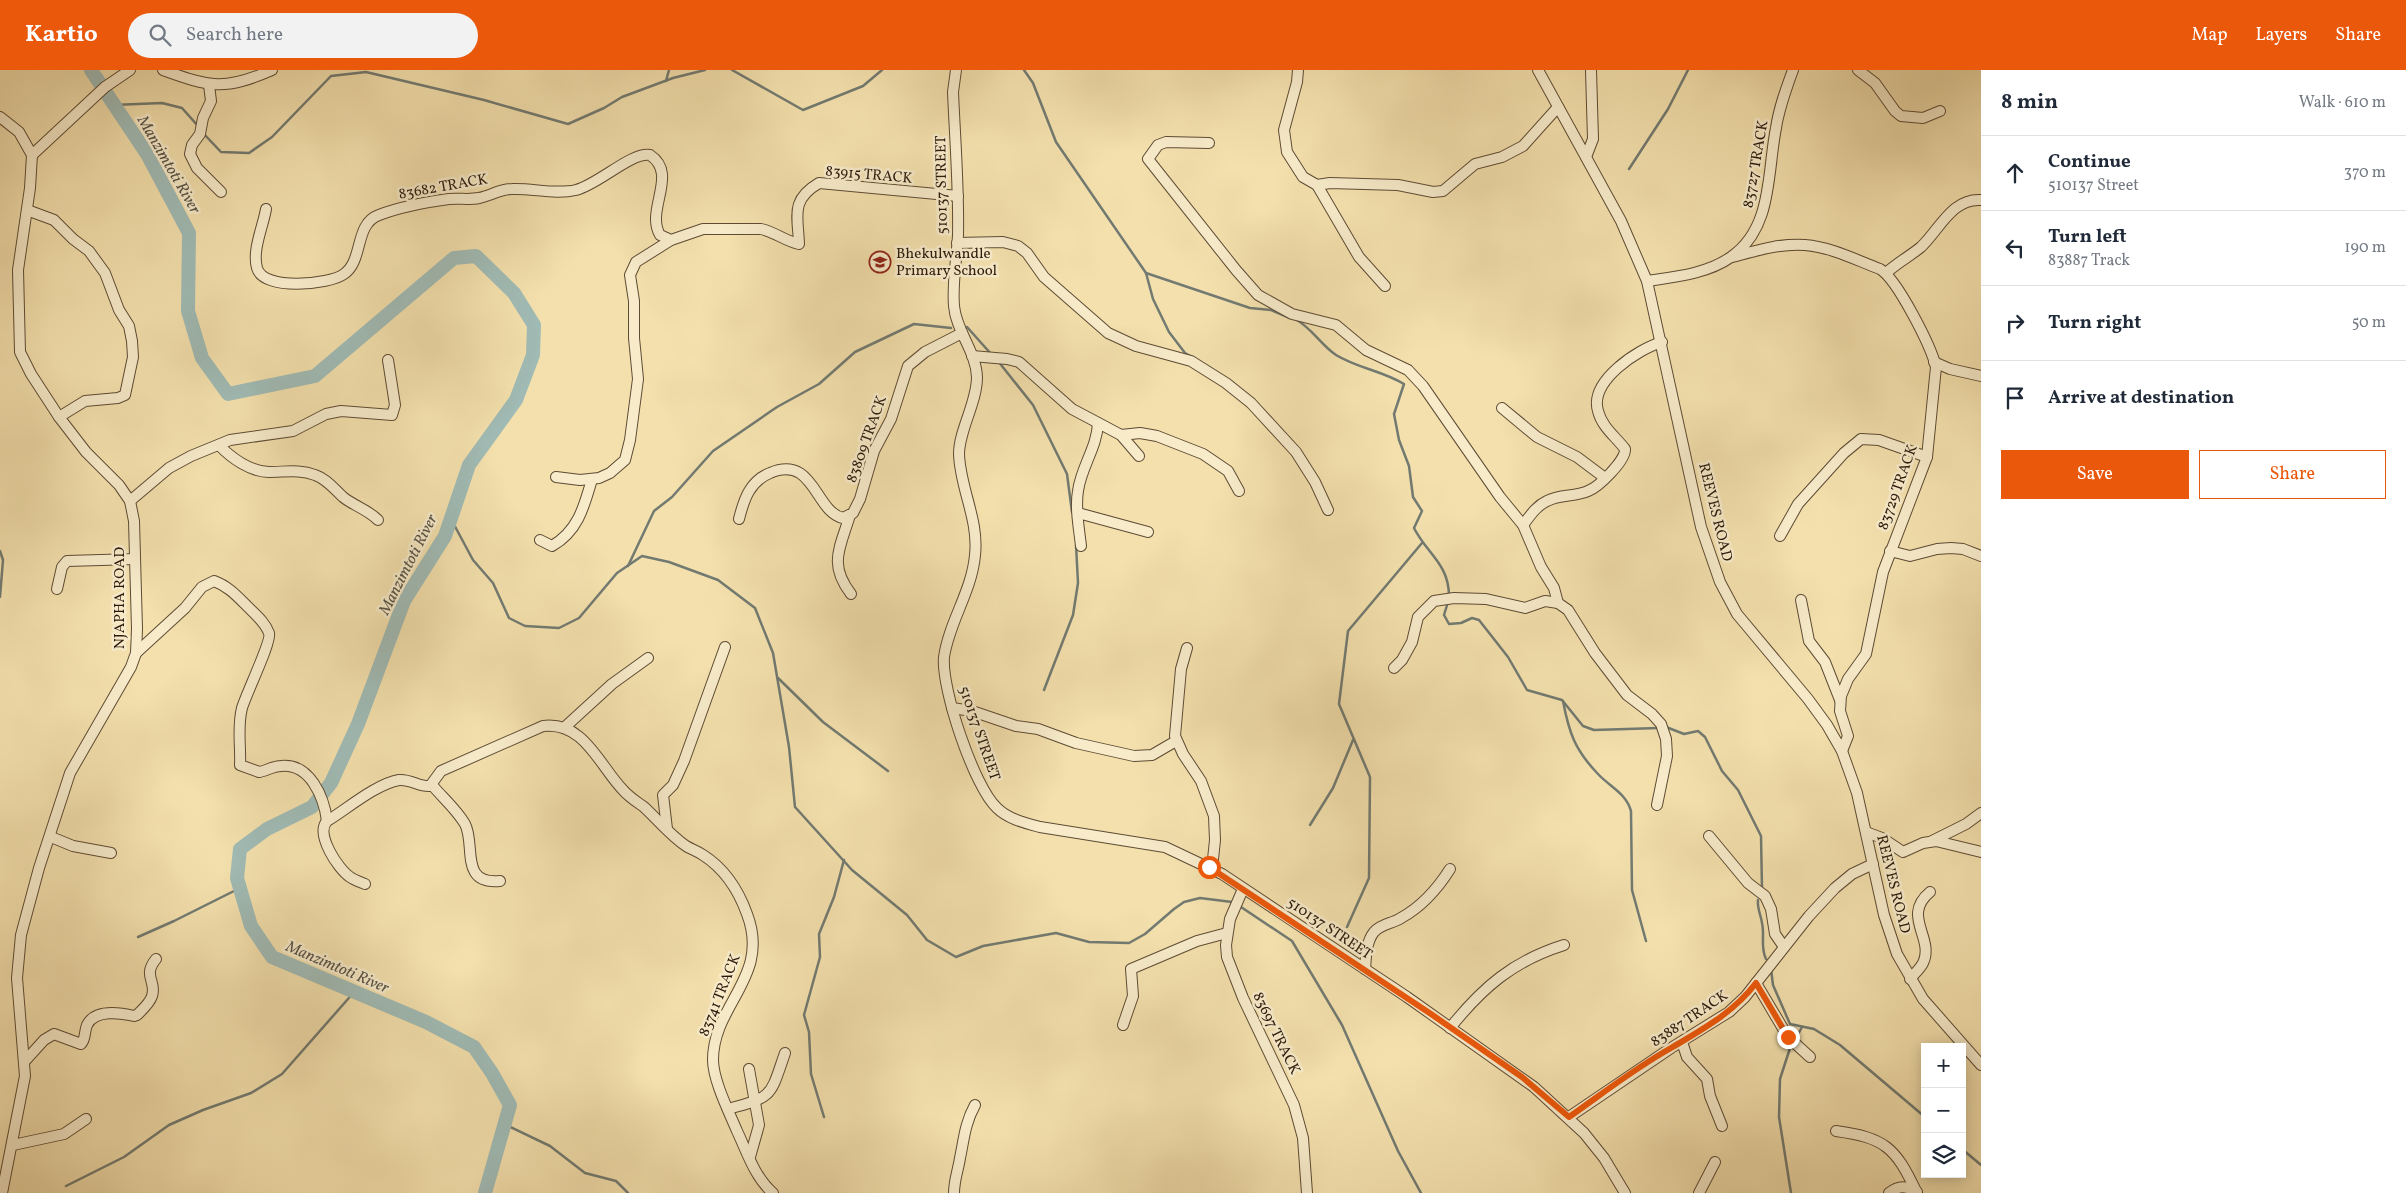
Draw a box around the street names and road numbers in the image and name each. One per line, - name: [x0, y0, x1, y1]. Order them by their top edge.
- street label: 83727 TRACK: [1738, 119, 1775, 210]
- street label: 510137 STREET: [931, 135, 954, 234]
- street label: 83915 TRACK: [824, 161, 913, 190]
- street label: 83682 TRACK: [397, 169, 489, 206]
- street label: 83809 TRACK: [842, 393, 893, 486]
- street label: 83729 TRACK: [1873, 442, 1924, 533]
- street label: REEVES ROAD: [1692, 461, 1737, 564]
- street label: NJAPHA ROAD: [110, 547, 131, 649]
- street label: 510137 STREET: [953, 683, 1005, 784]
- street label: REEVES ROAD: [1870, 833, 1915, 936]
- street label: 510137 STREET: [1282, 893, 1376, 966]
- street label: 83741 TRACK: [694, 951, 746, 1040]
- street label: 83887 TRACK: [1647, 986, 1733, 1053]
- street label: 83697 TRACK: [1247, 989, 1305, 1078]

